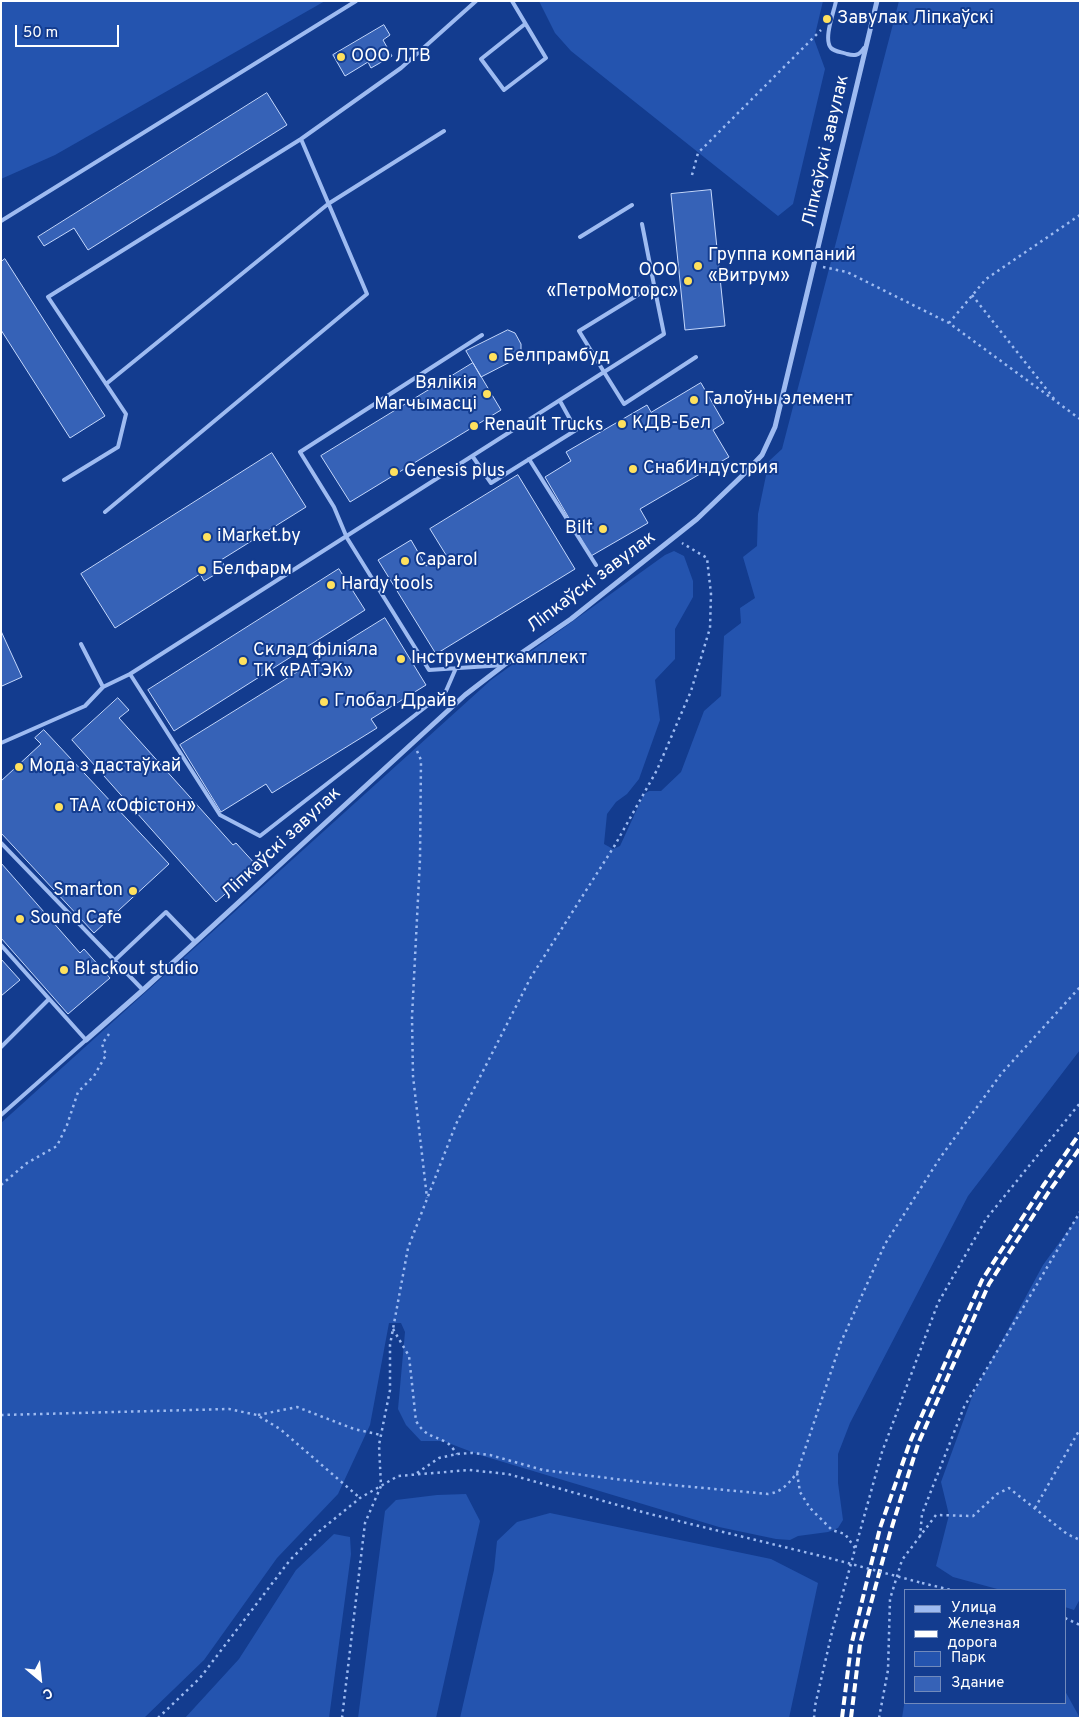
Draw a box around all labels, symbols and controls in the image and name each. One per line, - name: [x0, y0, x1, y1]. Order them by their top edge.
- place label: Завулак Ліпкаўскі: [837, 8, 994, 30]
- marker: Завулак Ліпкаўскі: [821, 13, 833, 25]
- scale bar: [18, 15, 121, 47]
- text: 50 m: [23, 24, 58, 43]
- place label: ООО ЛТВ: [351, 46, 431, 68]
- marker: ООО ЛТВ: [335, 51, 347, 63]
- street label: Ліпкаўскі завулак: [799, 73, 855, 229]
- place label: Группа компаний «Витрум»: [708, 245, 856, 288]
- place label: ООО «ПетроМоторс»: [547, 260, 678, 302]
- marker: Группа компаний «Витрум»: [692, 260, 704, 272]
- marker: ООО «ПетроМоторс»: [682, 275, 694, 287]
- place label: Белпрамбуд: [503, 346, 610, 368]
- marker: Белпрамбуд: [487, 351, 499, 363]
- place label: Вялікія Магчымасці: [374, 373, 477, 416]
- marker: Вялікія Магчымасці: [481, 388, 493, 400]
- place label: Галоўны элемент: [704, 389, 853, 411]
- marker: Галоўны элемент: [688, 394, 700, 406]
- place label: КДВ-Бел: [632, 413, 711, 435]
- place label: Renault Trucks: [484, 415, 603, 437]
- marker: КДВ-Бел: [616, 418, 628, 430]
- marker: Renault Trucks: [468, 420, 480, 432]
- place label: СнабИндустрия: [643, 458, 778, 480]
- place label: Genesis plus: [404, 461, 505, 483]
- marker: СнабИндустрия: [627, 463, 639, 475]
- marker: Genesis plus: [388, 466, 400, 478]
- place label: Bilt: [565, 518, 593, 540]
- marker: Bilt: [597, 523, 609, 535]
- place label: iMarket.by: [217, 526, 301, 548]
- street label: Ліпкаўскі завулак: [524, 528, 660, 638]
- marker: iMarket.by: [201, 531, 213, 543]
- place label: Caparol: [415, 550, 478, 572]
- marker: Caparol: [399, 555, 411, 567]
- place label: Белфарм: [212, 559, 292, 581]
- marker: Белфарм: [196, 564, 208, 576]
- place label: Hardy tools: [341, 574, 433, 596]
- marker: Hardy tools: [325, 579, 337, 591]
- place label: Склад філіяла ТК «РАТЭК»: [253, 640, 378, 682]
- place label: Інструменткамплект: [411, 648, 587, 670]
- marker: Інструменткамплект: [395, 653, 407, 665]
- marker: Склад філіяла ТК «РАТЭК»: [237, 655, 249, 667]
- place label: Глобал Драйв: [334, 691, 457, 713]
- marker: Глобал Драйв: [318, 696, 330, 708]
- place label: Мода з дастаўкай: [29, 756, 181, 778]
- marker: Мода з дастаўкай: [13, 761, 25, 773]
- street label: Ліпкаўскі завулак: [218, 783, 346, 905]
- place label: ТАА «Офістон»: [69, 796, 196, 818]
- marker: ТАА «Офістон»: [53, 801, 65, 813]
- place label: Smarton: [53, 880, 123, 902]
- marker: Smarton: [127, 885, 139, 897]
- place label: Sound Cafe: [30, 908, 122, 930]
- marker: Sound Cafe: [14, 913, 26, 925]
- place label: Blackout studio: [74, 959, 199, 981]
- marker: Blackout studio: [58, 964, 70, 976]
- legend: [904, 1589, 1066, 1704]
- text: Улица: [951, 1599, 996, 1618]
- text: Железная дорога: [948, 1615, 1020, 1653]
- text: Парк: [951, 1649, 986, 1668]
- north arrow: [15, 1654, 65, 1704]
- text: Здание: [951, 1674, 1004, 1693]
- text: С: [39, 1683, 55, 1702]

